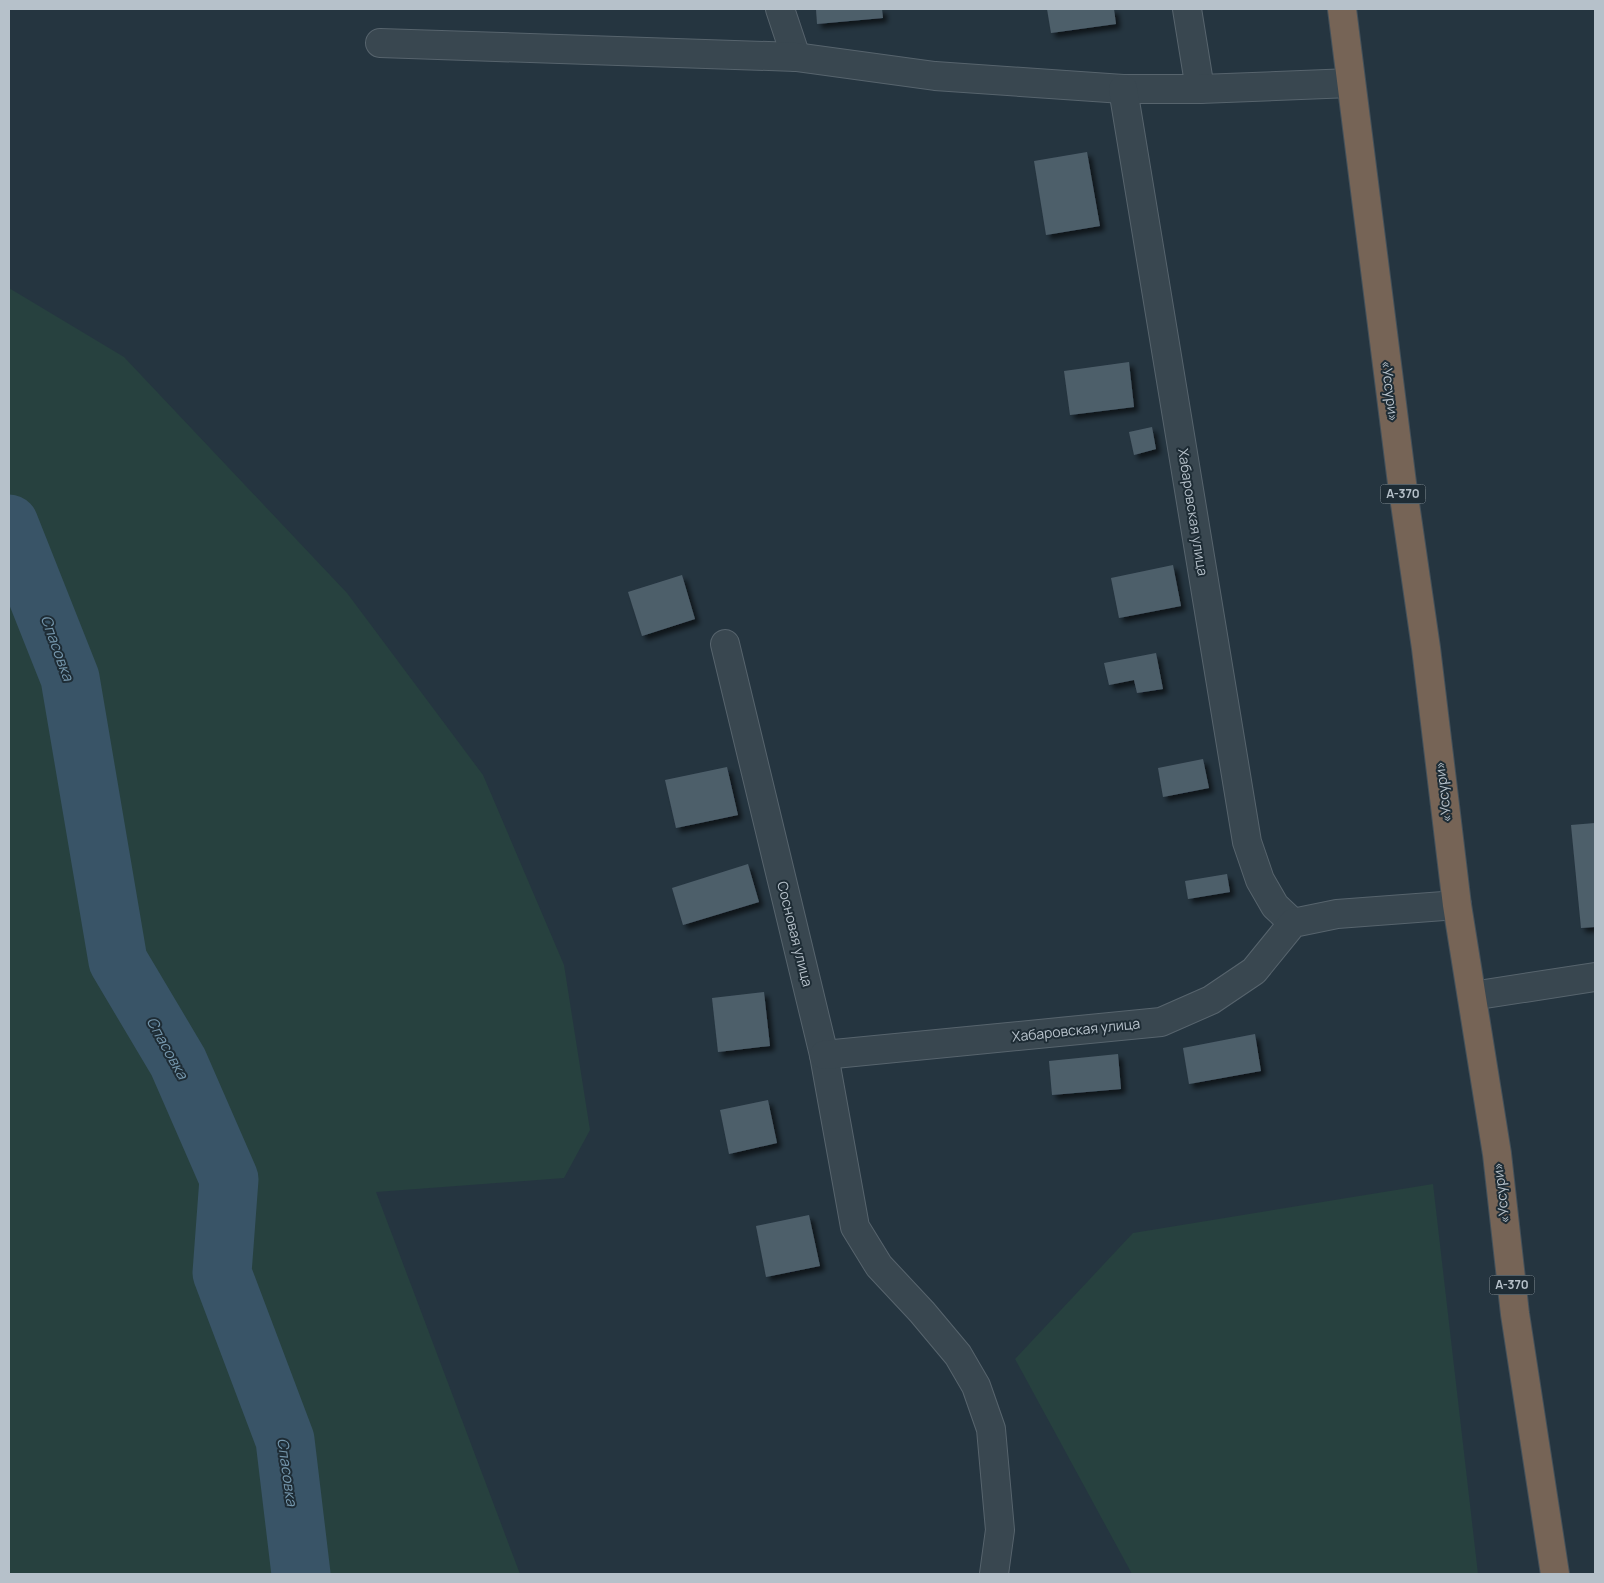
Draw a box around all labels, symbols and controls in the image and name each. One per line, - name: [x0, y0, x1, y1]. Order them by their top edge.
- street label: «Уссури»: [1377, 359, 1404, 422]
- street label: Хабаровская улица: [1174, 447, 1213, 577]
- road number: А-370: [1380, 484, 1426, 504]
- water label: Спасовка: [36, 612, 79, 684]
- street label: «Уссури»: [1429, 761, 1456, 824]
- street label: Сосновая улица: [773, 879, 818, 989]
- water label: Спасовка: [142, 1013, 194, 1083]
- street label: Хабаровская улица: [1011, 1013, 1141, 1046]
- street label: «Уссури»: [1487, 1162, 1514, 1225]
- road number: А-370: [1490, 1276, 1534, 1294]
- water label: Спасовка: [272, 1437, 303, 1508]

